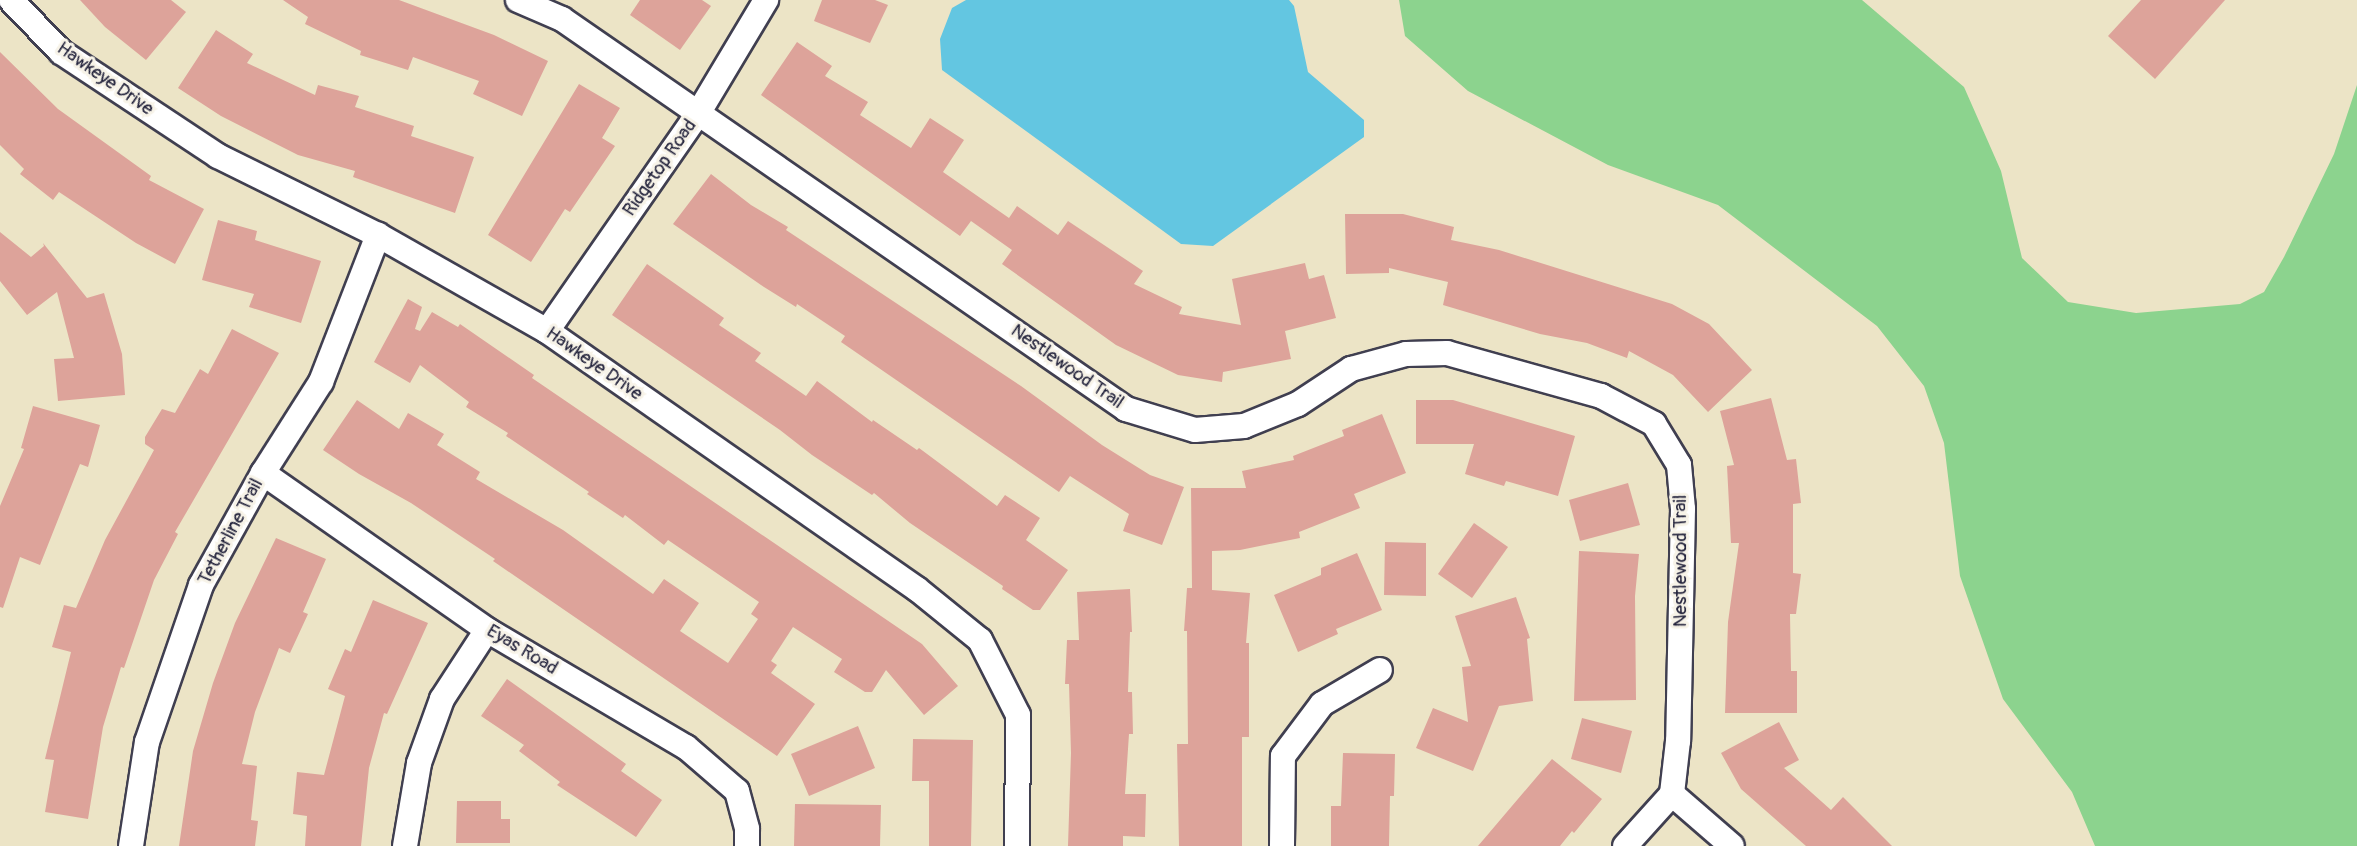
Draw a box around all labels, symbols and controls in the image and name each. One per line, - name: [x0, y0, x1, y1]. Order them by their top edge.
- street label: Hawkeye Drive: [52, 37, 158, 121]
- street label: Ridgetop Road: [618, 115, 702, 221]
- street label: Nestlewood Trail: [1006, 320, 1128, 414]
- street label: Hawkeye Drive: [541, 322, 647, 406]
- street label: Tetherline Trail: [193, 475, 269, 589]
- street label: Nestlewood Trail: [1670, 495, 1692, 627]
- street label: Eyas Road: [482, 620, 562, 680]

